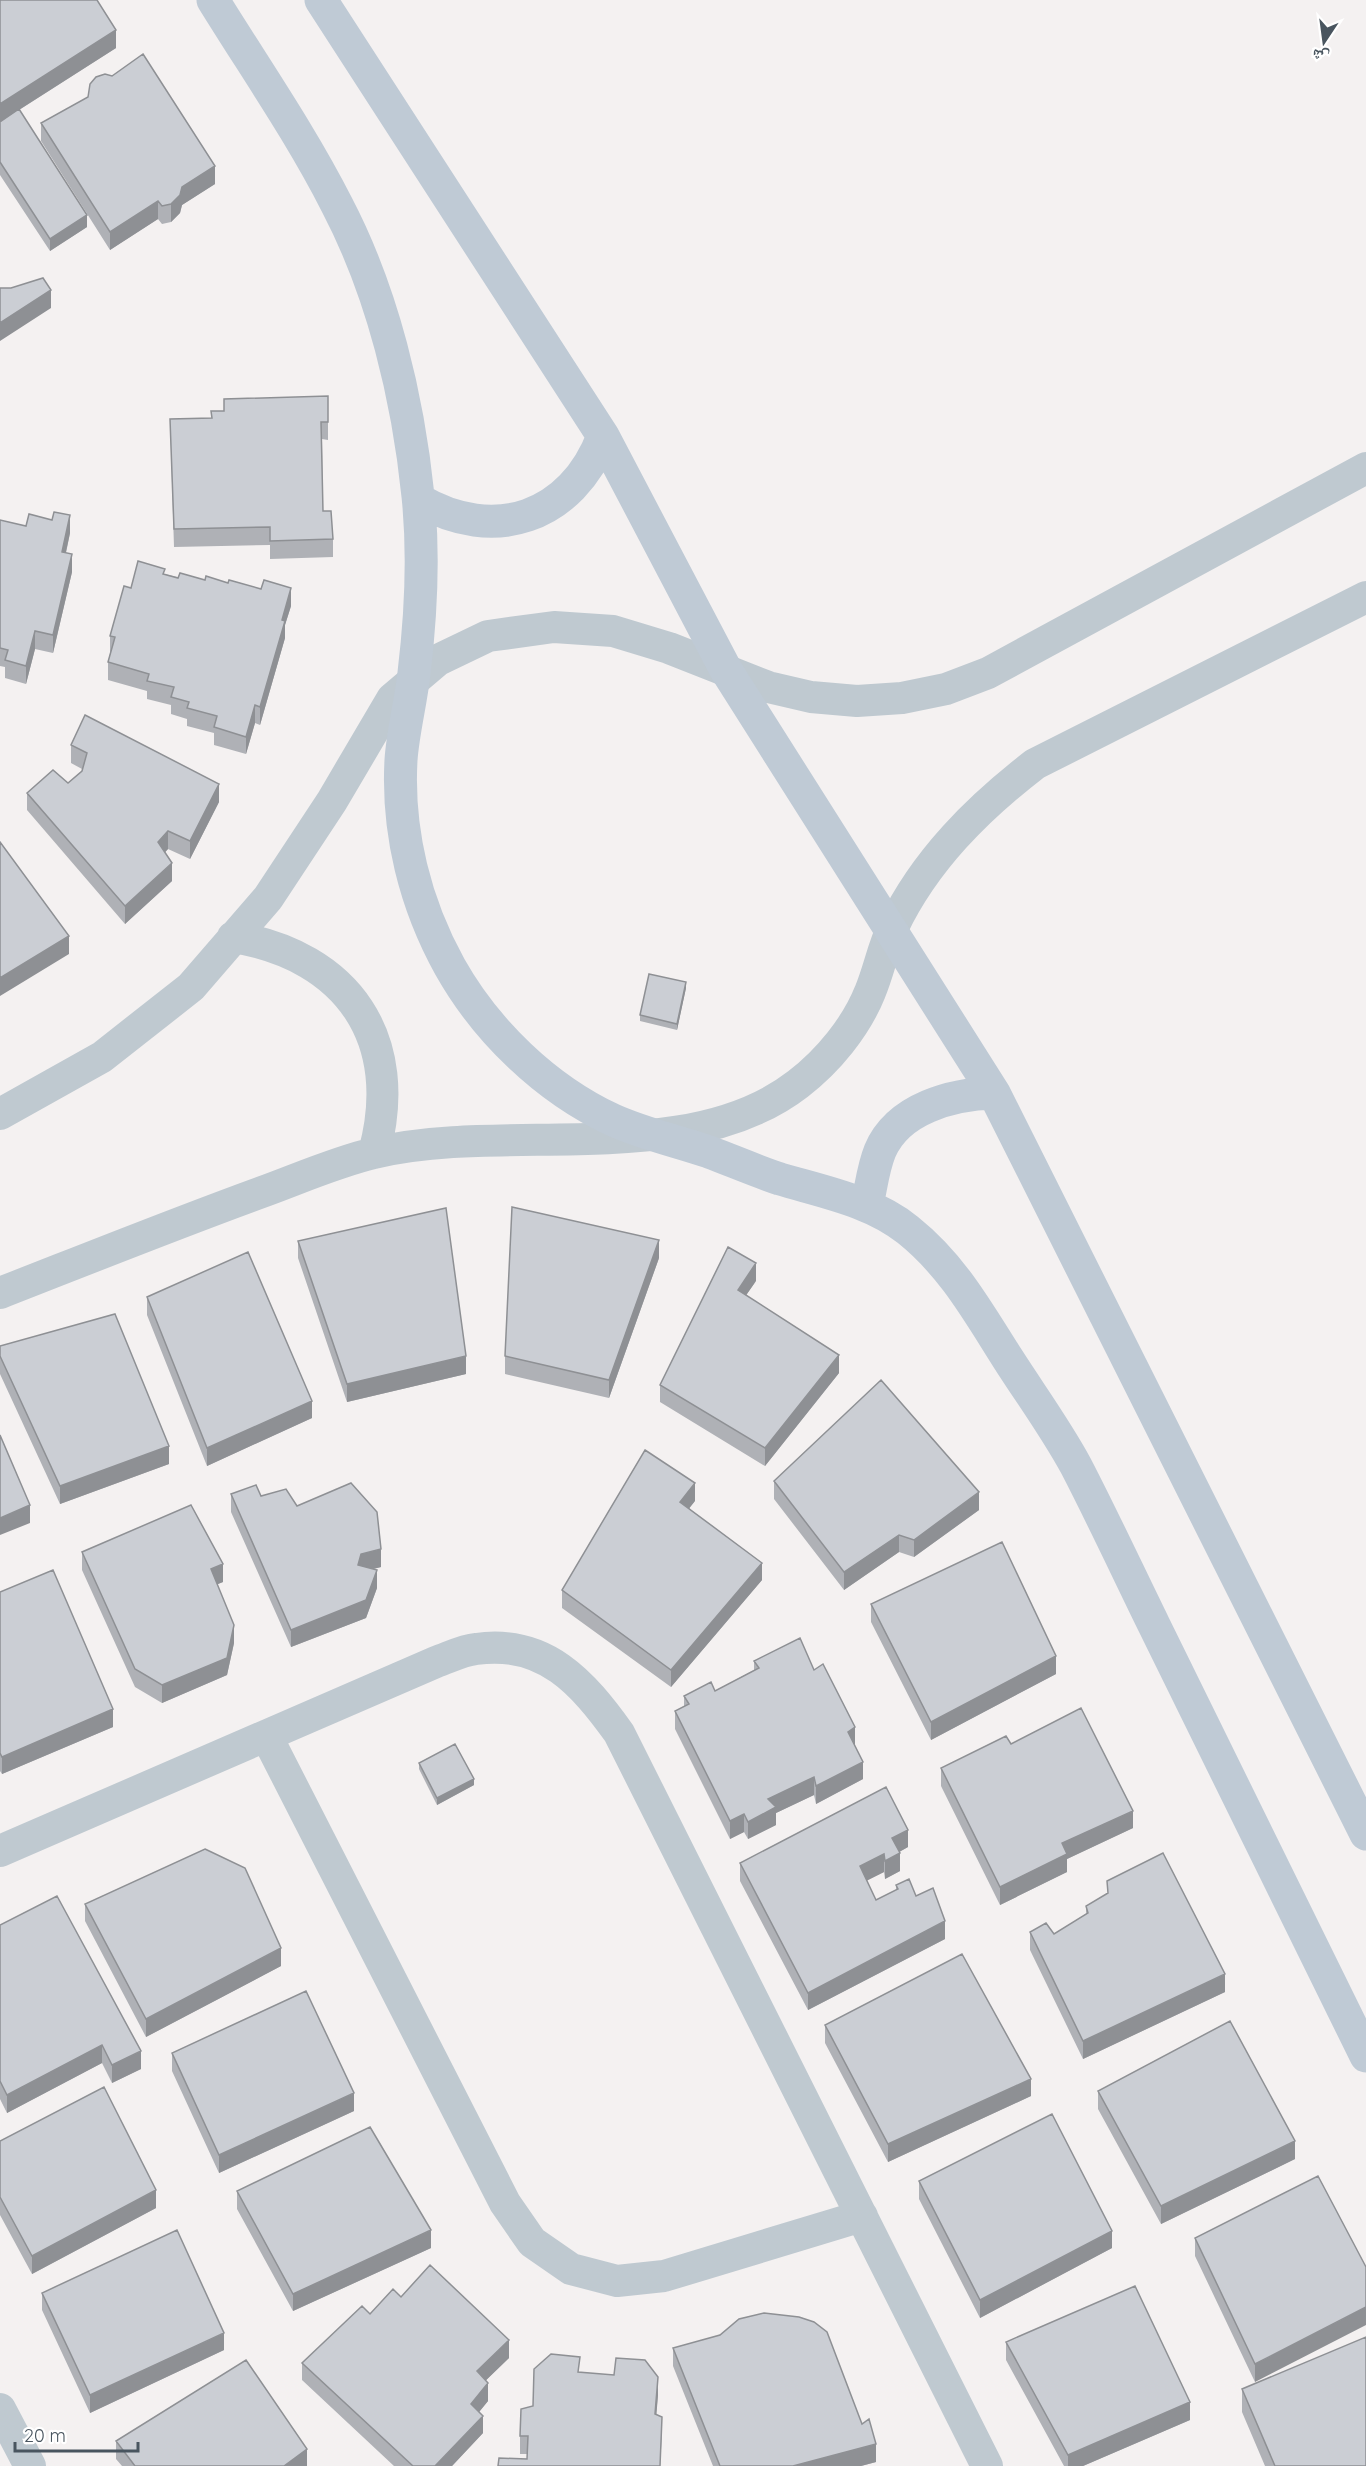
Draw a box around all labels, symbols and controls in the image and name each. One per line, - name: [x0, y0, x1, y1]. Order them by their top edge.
- north arrow: [1294, 12, 1354, 72]
- text: ش: [1310, 45, 1331, 68]
- scale bar: [15, 2415, 138, 2453]
- text: 20 m: [24, 2424, 66, 2447]

